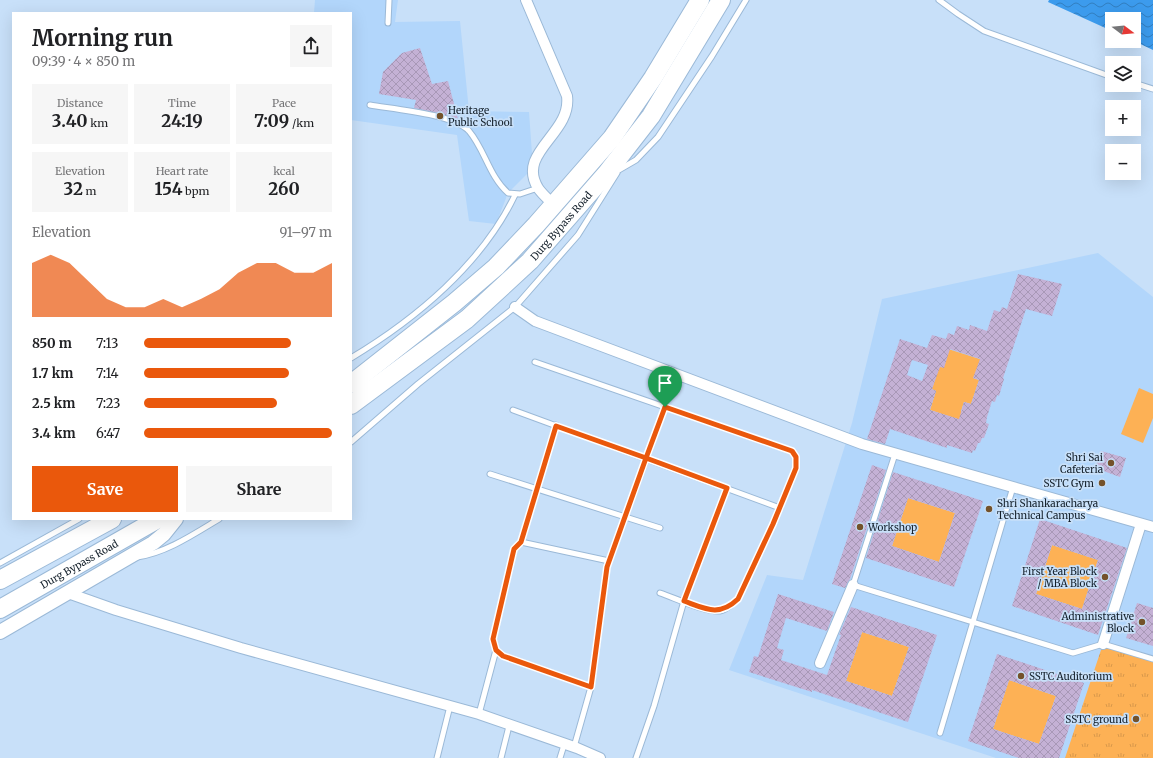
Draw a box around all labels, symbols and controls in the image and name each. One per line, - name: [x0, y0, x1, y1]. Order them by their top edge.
- north arrow: [1105, 12, 1141, 48]
- map controls: [1105, 12, 1141, 180]
- text: Morning run: [32, 24, 173, 52]
- button: share: [290, 25, 332, 67]
- text: 09:39 · 4 × 850 m: [32, 53, 135, 70]
- button: layers: [1105, 56, 1141, 92]
- text: Distance: [57, 96, 103, 110]
- text: Time: [168, 96, 196, 110]
- text: Pace: [272, 96, 296, 110]
- button: +: [1105, 100, 1141, 136]
- place label: Heritage Public School: [448, 104, 513, 129]
- text: 3.40: [52, 110, 88, 132]
- text: 24:19: [161, 110, 203, 132]
- text: 7:09: [254, 110, 289, 132]
- marker: Heritage Public School: [435, 111, 445, 121]
- text: km: [88, 116, 108, 130]
- text: /km: [289, 116, 314, 130]
- button: −: [1105, 144, 1141, 180]
- text: Elevation: [55, 164, 105, 178]
- text: Heart rate: [156, 164, 208, 178]
- text: kcal: [273, 164, 295, 178]
- text: 32: [64, 178, 83, 200]
- text: 154: [155, 178, 183, 200]
- text: 260: [268, 178, 300, 200]
- text: m: [83, 184, 96, 198]
- text: bpm: [183, 184, 209, 198]
- street label: Durg Bypass Road: [527, 188, 595, 263]
- text: Elevation: [32, 224, 91, 241]
- text: 91–97 m: [279, 224, 332, 241]
- text: 850 m: [32, 335, 72, 352]
- text: 7:13: [96, 335, 118, 352]
- text: 1.7 km: [32, 365, 73, 382]
- text: 7:14: [96, 365, 119, 382]
- pin: [648, 366, 682, 407]
- icon: arrive: [654, 372, 676, 394]
- text: 2.5 km: [32, 395, 75, 412]
- text: 7:23: [96, 395, 120, 412]
- text: 3.4 km: [32, 425, 75, 442]
- text: 6:47: [96, 425, 120, 442]
- place label: Shri Sai Cafeteria: [1060, 451, 1104, 476]
- marker: Shri Sai Cafeteria: [1106, 458, 1116, 468]
- button: Save: [32, 466, 178, 512]
- button: Share: [186, 466, 332, 512]
- place label: SSTC Gym: [1044, 477, 1094, 490]
- marker: SSTC Gym: [1097, 478, 1107, 488]
- place label: Shri Shankaracharya Technical Campus: [997, 497, 1099, 522]
- marker: Shri Shankaracharya Technical Campus: [984, 504, 994, 514]
- place label: Workshop: [867, 521, 917, 534]
- marker: Workshop: [855, 522, 865, 532]
- street label: Durg Bypass Road: [38, 537, 120, 591]
- place label: First Year Block / MBA Block: [1022, 565, 1098, 590]
- marker: First Year Block / MBA Block: [1100, 572, 1110, 582]
- place label: Administrative Block: [1060, 610, 1135, 635]
- marker: Administrative Block: [1137, 617, 1147, 627]
- place label: SSTC Auditorium: [1029, 670, 1112, 683]
- marker: SSTC Auditorium: [1016, 671, 1026, 681]
- place label: SSTC ground: [1065, 713, 1128, 726]
- marker: SSTC ground: [1131, 714, 1141, 724]

